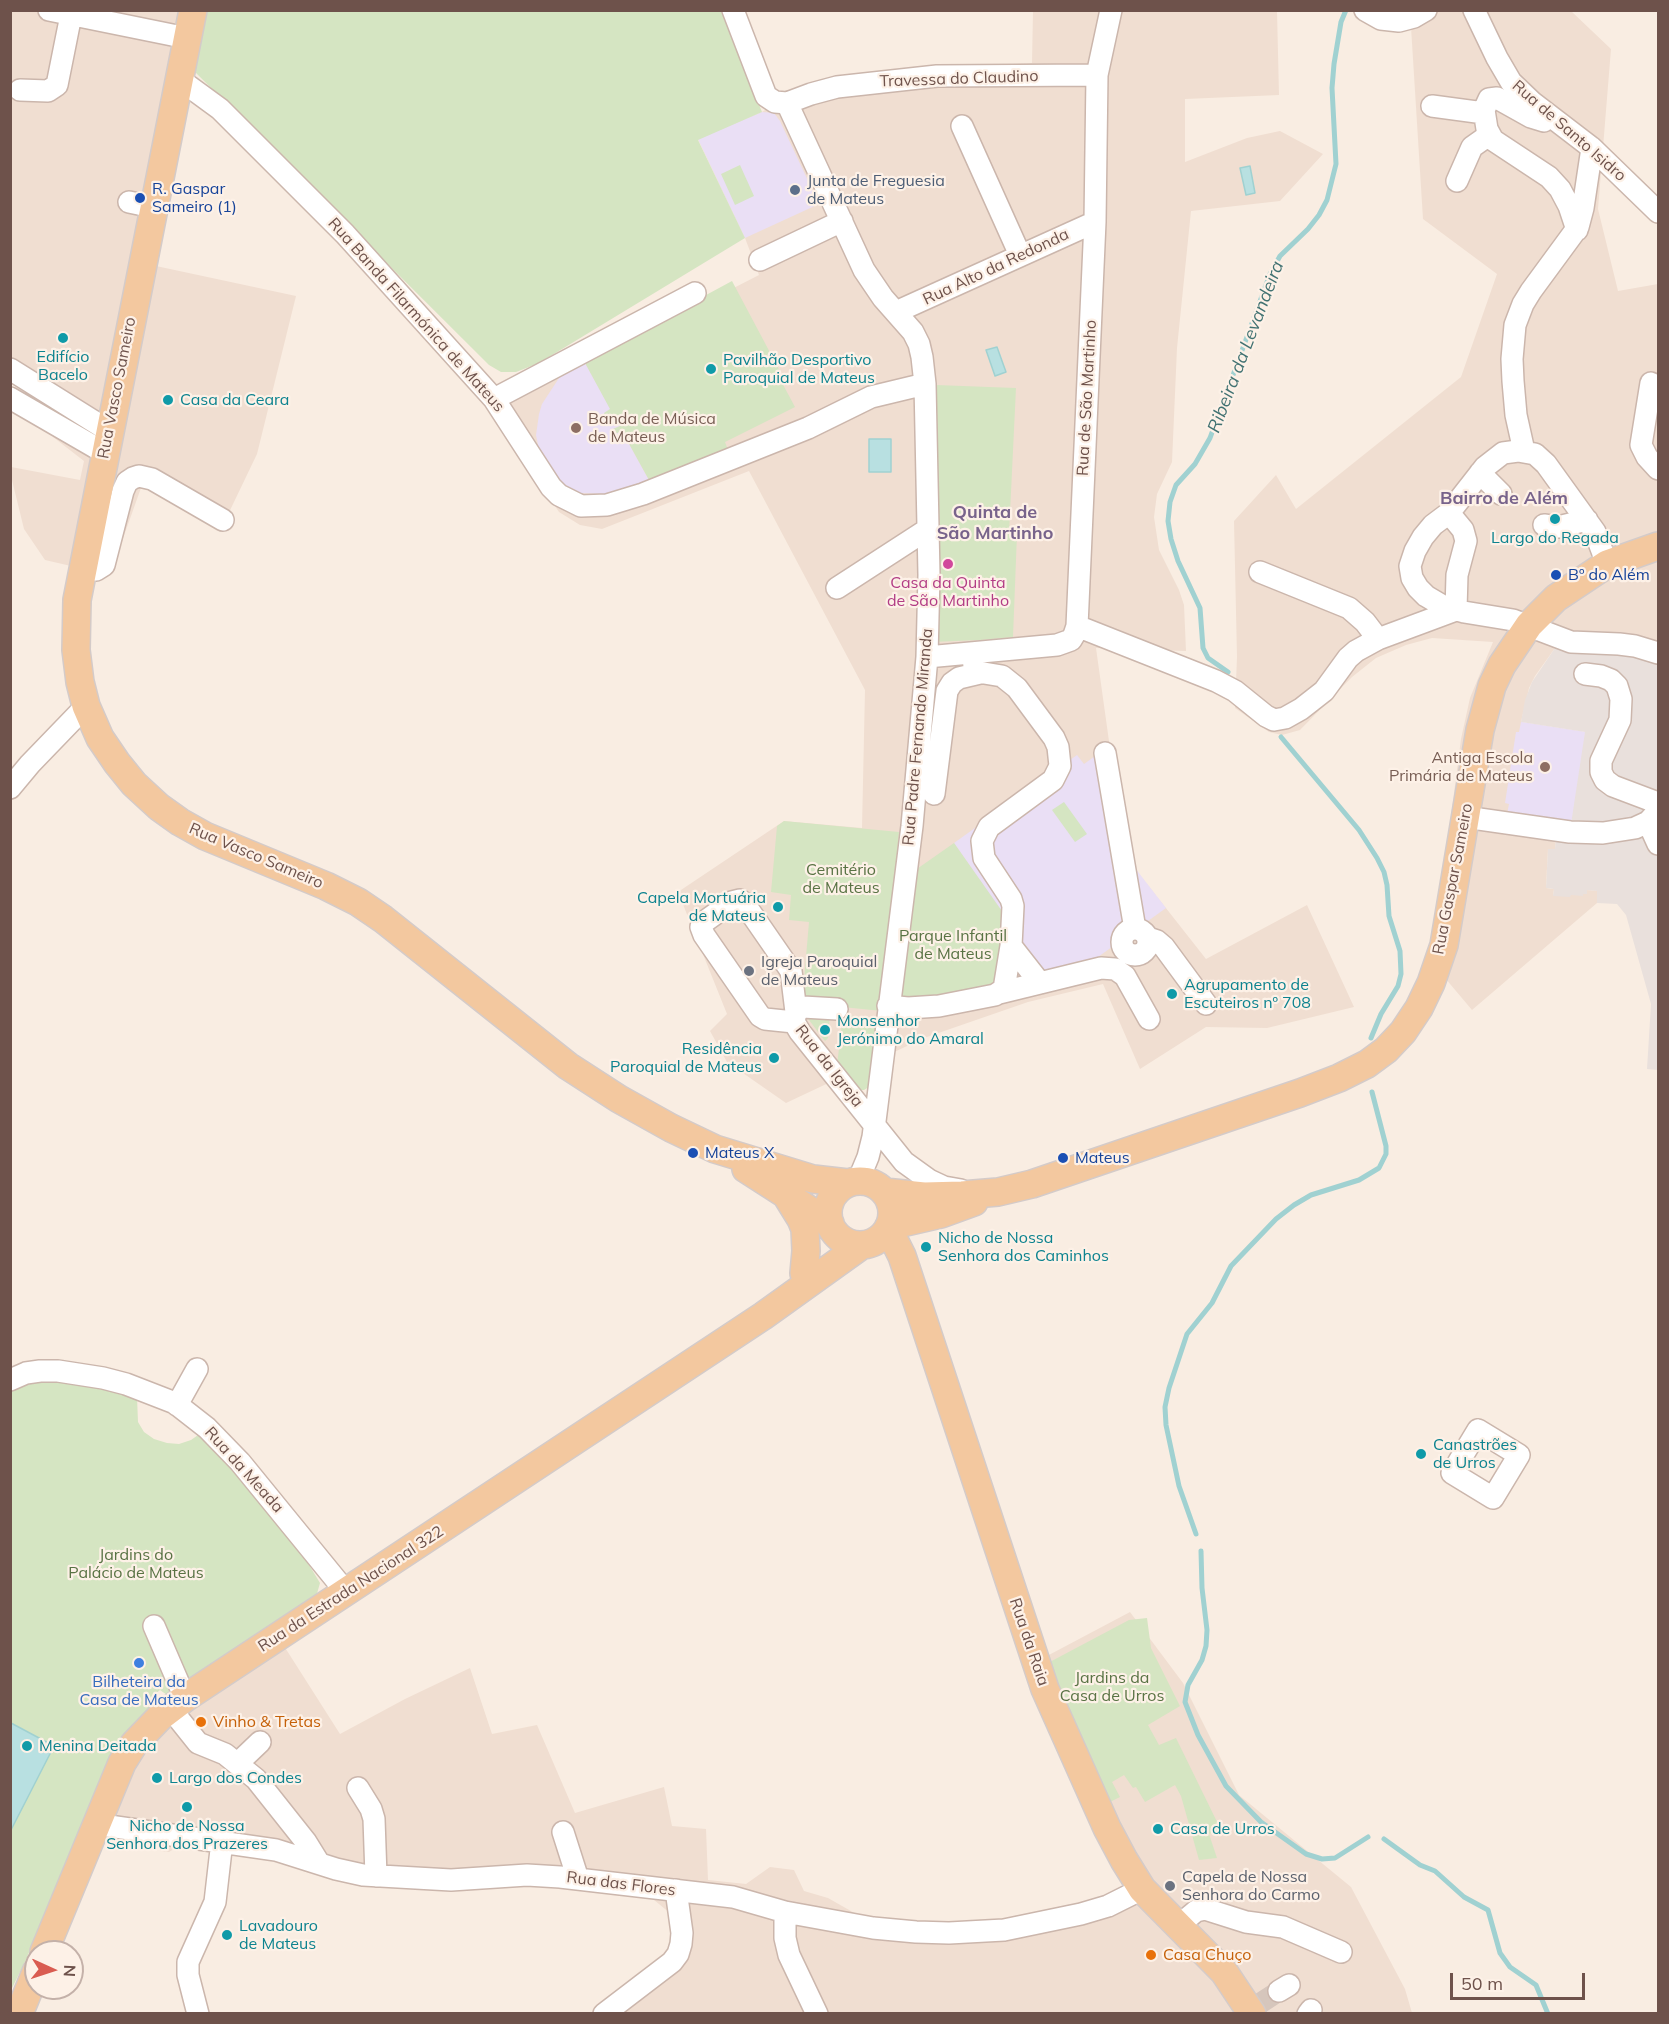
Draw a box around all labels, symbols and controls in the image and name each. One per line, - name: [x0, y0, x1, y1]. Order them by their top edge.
- street label: Travessa do Claudino: [879, 67, 1039, 91]
- street label: Rua de Santo Isidro: [1508, 76, 1630, 186]
- place label: Junta de Freguesia de Mateus: [807, 171, 945, 209]
- place label: R. Gaspar Sameiro (1): [152, 179, 237, 217]
- marker: Junta de Freguesia de Mateus: [788, 183, 802, 197]
- marker: R. Gaspar Sameiro (1): [133, 191, 147, 205]
- street label: Rua Banda Filarmónica de Mateus: [324, 214, 508, 416]
- street label: Rua Alto da Redonda: [920, 225, 1072, 309]
- water label: Ribeira da Levandeira: [1203, 258, 1289, 436]
- street label: Rua Vasco Sameiro: [94, 316, 140, 460]
- street label: Rua de São Martinho: [1073, 319, 1101, 477]
- marker: Edifício Bacelo: [56, 331, 70, 345]
- place label: Edifício Bacelo: [37, 347, 89, 385]
- place label: Pavilhão Desportivo Paroquial de Mateus: [723, 350, 875, 388]
- marker: Pavilhão Desportivo Paroquial de Mateus: [704, 362, 718, 376]
- place label: Casa da Ceara: [180, 390, 289, 410]
- marker: Casa da Ceara: [161, 393, 175, 407]
- place label: Banda de Música de Mateus: [588, 409, 716, 447]
- marker: Banda de Música de Mateus: [569, 421, 583, 435]
- district label: Bairro de Além: [1440, 488, 1568, 510]
- district label: Quinta de São Martinho: [937, 502, 1053, 544]
- marker: Largo do Regada: [1548, 512, 1562, 526]
- place label: Largo do Regada: [1491, 528, 1619, 548]
- marker: Casa da Quinta de São Martinho: [941, 557, 955, 571]
- place label: Bº do Além: [1568, 565, 1650, 585]
- marker: Bº do Além: [1549, 568, 1563, 582]
- place label: Casa da Quinta de São Martinho: [887, 573, 1009, 611]
- street label: Rua Padre Fernando Miranda: [899, 628, 937, 846]
- place label: Antiga Escola Primária de Mateus: [1389, 748, 1533, 786]
- marker: Antiga Escola Primária de Mateus: [1538, 760, 1552, 774]
- street label: Rua Gaspar Sameiro: [1429, 802, 1477, 956]
- street label: Rua Vasco Sameiro: [186, 819, 326, 893]
- park label: Cemitério de Mateus: [802, 860, 880, 898]
- place label: Capela Mortuária de Mateus: [637, 888, 766, 926]
- marker: Capela Mortuária de Mateus: [771, 900, 785, 914]
- park label: Parque Infantil de Mateus: [899, 926, 1007, 964]
- place label: Igreja Paroquial de Mateus: [761, 952, 877, 990]
- marker: Igreja Paroquial de Mateus: [742, 964, 756, 978]
- place label: Agrupamento de Escuteiros nº 708: [1184, 975, 1311, 1013]
- marker: Agrupamento de Escuteiros nº 708: [1165, 987, 1179, 1001]
- place label: Monsenhor Jerónimo do Amaral: [837, 1011, 984, 1049]
- street label: Rua da Igreja: [791, 1021, 867, 1111]
- marker: Monsenhor Jerónimo do Amaral: [818, 1023, 832, 1037]
- place label: Residência Paroquial de Mateus: [610, 1039, 762, 1077]
- marker: Residência Paroquial de Mateus: [767, 1051, 781, 1065]
- place label: Mateus X: [705, 1143, 774, 1163]
- marker: Mateus X: [686, 1146, 700, 1160]
- place label: Mateus: [1075, 1148, 1130, 1168]
- marker: Mateus: [1056, 1151, 1070, 1165]
- place label: Nicho de Nossa Senhora dos Caminhos: [938, 1228, 1109, 1266]
- marker: Nicho de Nossa Senhora dos Caminhos: [919, 1240, 933, 1254]
- street label: Rua da Meada: [201, 1423, 287, 1517]
- place label: Canastrões de Urros: [1433, 1435, 1517, 1473]
- marker: Canastrões de Urros: [1414, 1447, 1428, 1461]
- street label: Rua da Estrada Nacional 322: [255, 1522, 447, 1656]
- park label: Jardins do Palácio de Mateus: [68, 1545, 204, 1583]
- street label: Rua da Raia: [1005, 1596, 1053, 1688]
- marker: Bilheteira da Casa de Mateus: [132, 1656, 146, 1670]
- park label: Jardins da Casa de Urros: [1060, 1668, 1164, 1706]
- place label: Bilheteira da Casa de Mateus: [79, 1672, 199, 1710]
- place label: Vinho & Tretas: [213, 1712, 321, 1732]
- marker: Vinho & Tretas: [194, 1715, 208, 1729]
- place label: Menina Deitada: [39, 1736, 157, 1756]
- marker: Menina Deitada: [20, 1739, 34, 1753]
- place label: Largo dos Condes: [169, 1768, 302, 1788]
- marker: Largo dos Condes: [150, 1771, 164, 1785]
- marker: Nicho de Nossa Senhora dos Prazeres: [180, 1800, 194, 1814]
- place label: Nicho de Nossa Senhora dos Prazeres: [106, 1816, 268, 1854]
- place label: Casa de Urros: [1170, 1819, 1275, 1839]
- marker: Casa de Urros: [1151, 1822, 1165, 1836]
- place label: Capela de Nossa Senhora do Carmo: [1182, 1867, 1320, 1905]
- street label: Rua das Flores: [565, 1868, 677, 1900]
- marker: Capela de Nossa Senhora do Carmo: [1163, 1879, 1177, 1893]
- place label: Lavadouro de Mateus: [239, 1916, 318, 1954]
- marker: Lavadouro de Mateus: [220, 1928, 234, 1942]
- north arrow: [24, 1940, 84, 2000]
- place label: Casa Chuço: [1163, 1945, 1251, 1965]
- marker: Casa Chuço: [1144, 1948, 1158, 1962]
- scale bar: [1453, 1961, 1588, 1999]
- text: N: [60, 1964, 80, 1977]
- text: 50 m: [1461, 1972, 1503, 1995]

